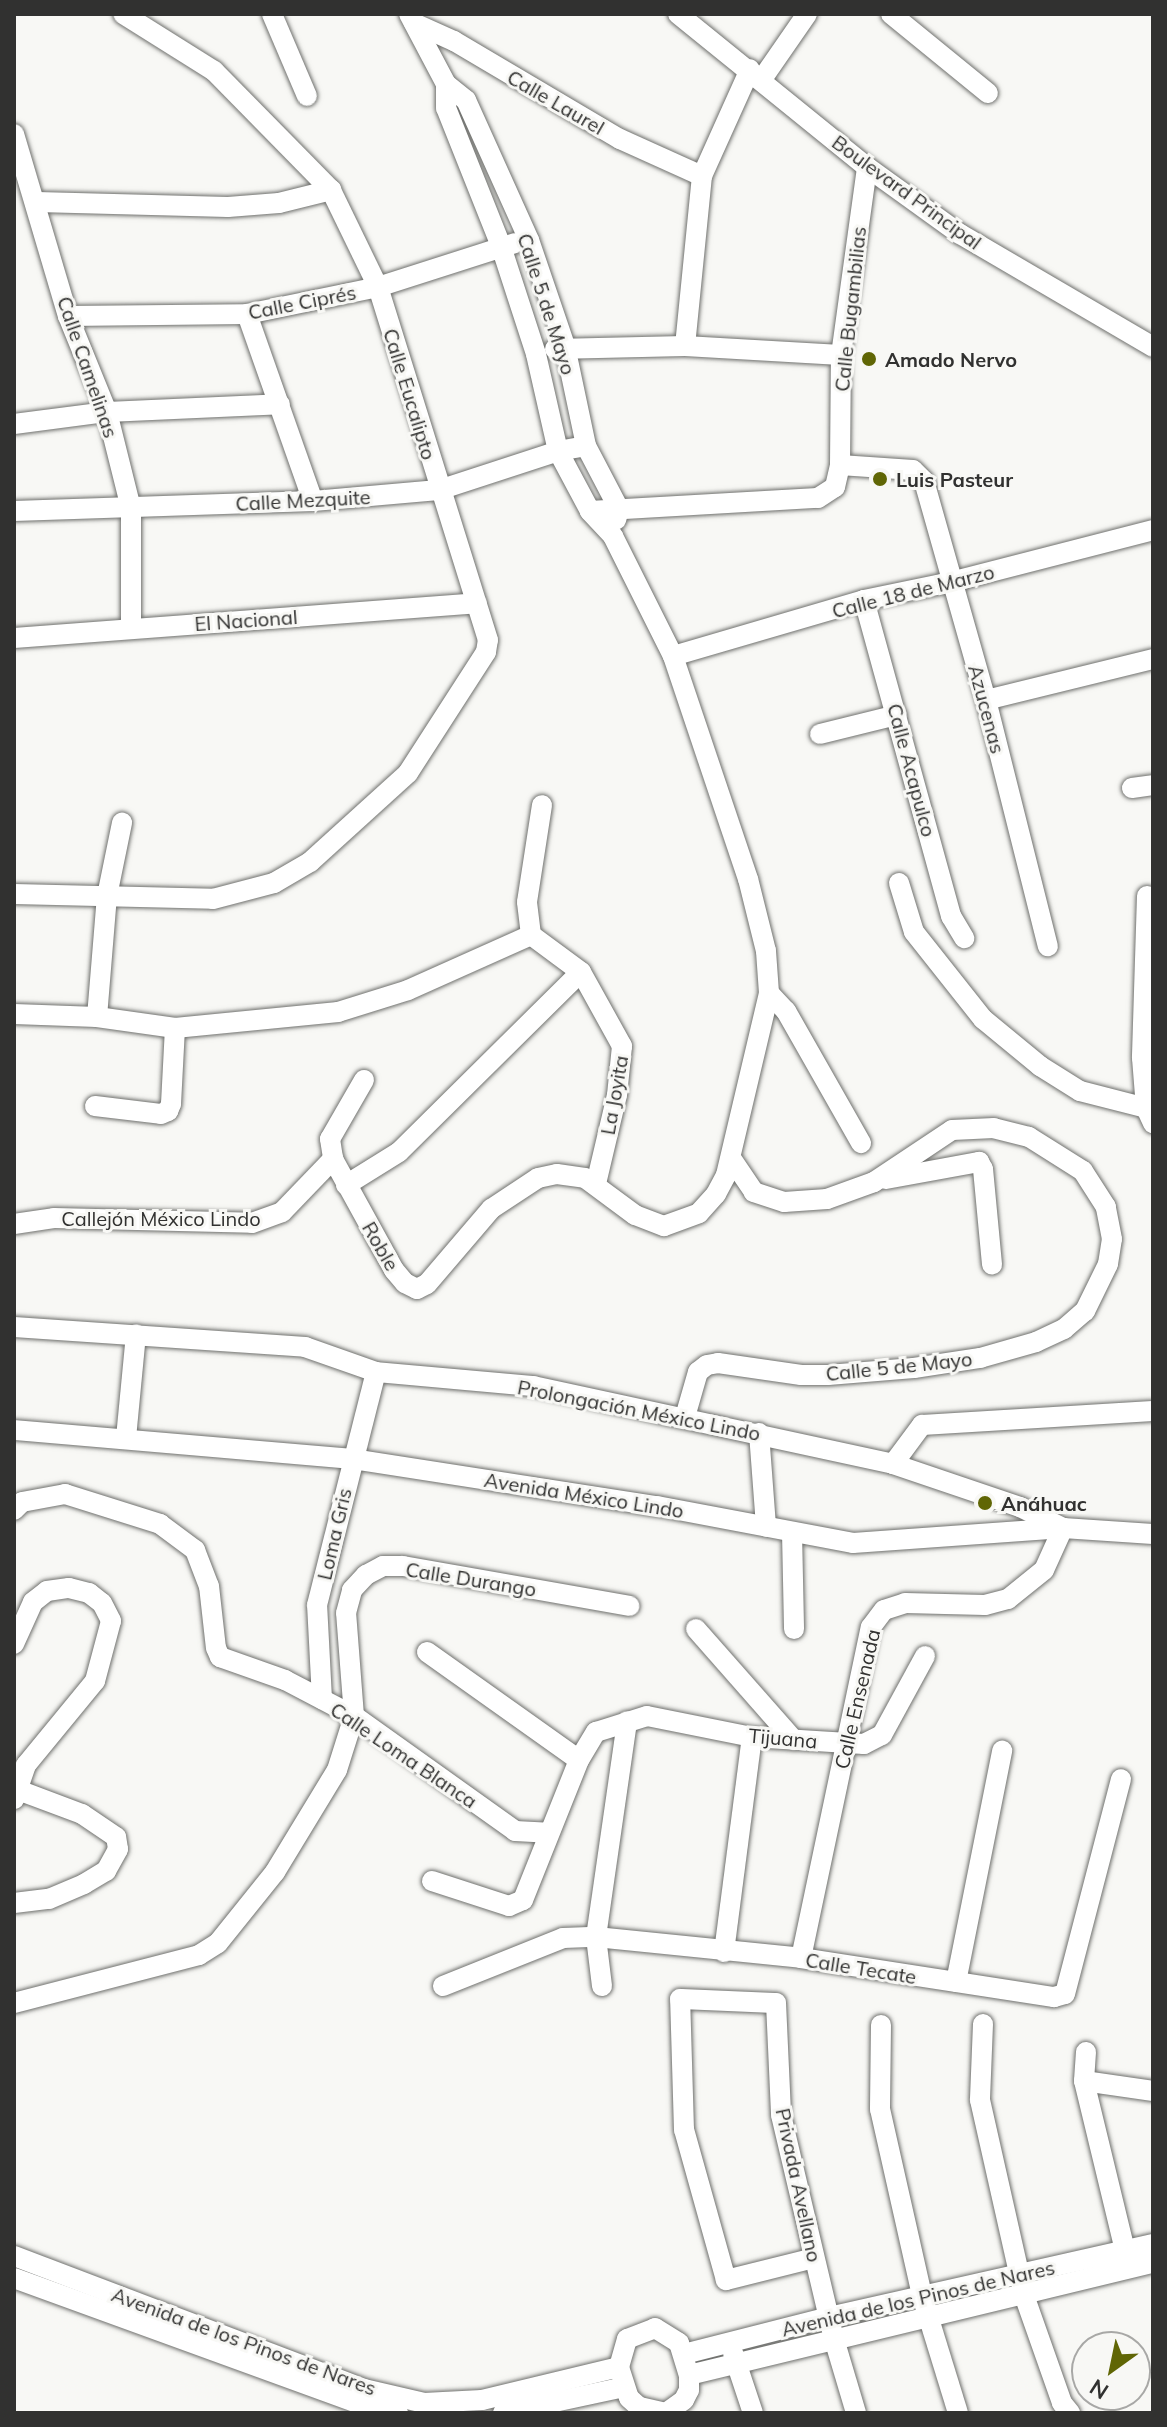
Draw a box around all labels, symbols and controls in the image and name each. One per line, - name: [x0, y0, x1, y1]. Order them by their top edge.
- street label: Calle Laurel: [503, 65, 609, 139]
- street label: Boulevard Principal: [828, 130, 986, 254]
- street label: Calle Bugambilias: [829, 225, 871, 393]
- street label: Calle 5 de Mayo: [513, 230, 581, 378]
- street label: Calle Ciprés: [246, 280, 358, 324]
- street label: Calle Camelinas: [53, 293, 123, 441]
- street label: Calle Eucalipto: [379, 326, 441, 462]
- place label: Amado Nervo: [885, 347, 1017, 371]
- marker: Amado Nervo: [860, 350, 878, 368]
- place label: Luis Pasteur: [896, 467, 1013, 491]
- marker: Luis Pasteur: [871, 470, 889, 488]
- street label: Calle Mezquite: [235, 484, 371, 516]
- street label: Calle 18 de Marzo: [829, 559, 997, 623]
- street label: El Nacional: [194, 604, 298, 636]
- street label: Azucenas: [964, 662, 1010, 756]
- street label: Calle Acapulco: [883, 701, 941, 839]
- street label: La Joyita: [595, 1053, 633, 1137]
- street label: Callejón México Lindo: [61, 1206, 261, 1230]
- street label: Roble: [357, 1217, 405, 1275]
- street label: Calle 5 de Mayo: [825, 1346, 973, 1386]
- street label: Prolongación México Lindo: [516, 1375, 762, 1445]
- street label: Avenida México Lindo: [482, 1467, 686, 1523]
- street label: Loma Gris: [312, 1486, 356, 1582]
- place label: Anáhuac: [1001, 1491, 1087, 1515]
- marker: Anáhuac: [976, 1494, 994, 1512]
- street label: Calle Durango: [404, 1557, 538, 1601]
- street label: Calle Ensenada: [829, 1627, 885, 1771]
- street label: Calle Loma Blanca: [326, 1697, 482, 1813]
- street label: Tijuana: [748, 1723, 818, 1753]
- street label: Calle Tecate: [804, 1947, 918, 1989]
- street label: Privada Avellano: [771, 2106, 827, 2264]
- street label: Avenida de los Pinos de Nares: [779, 2255, 1057, 2341]
- street label: Avenida de los Pinos de Nares: [108, 2282, 380, 2400]
- north arrow: [1071, 2331, 1151, 2411]
- text: N: [1084, 2373, 1114, 2406]

